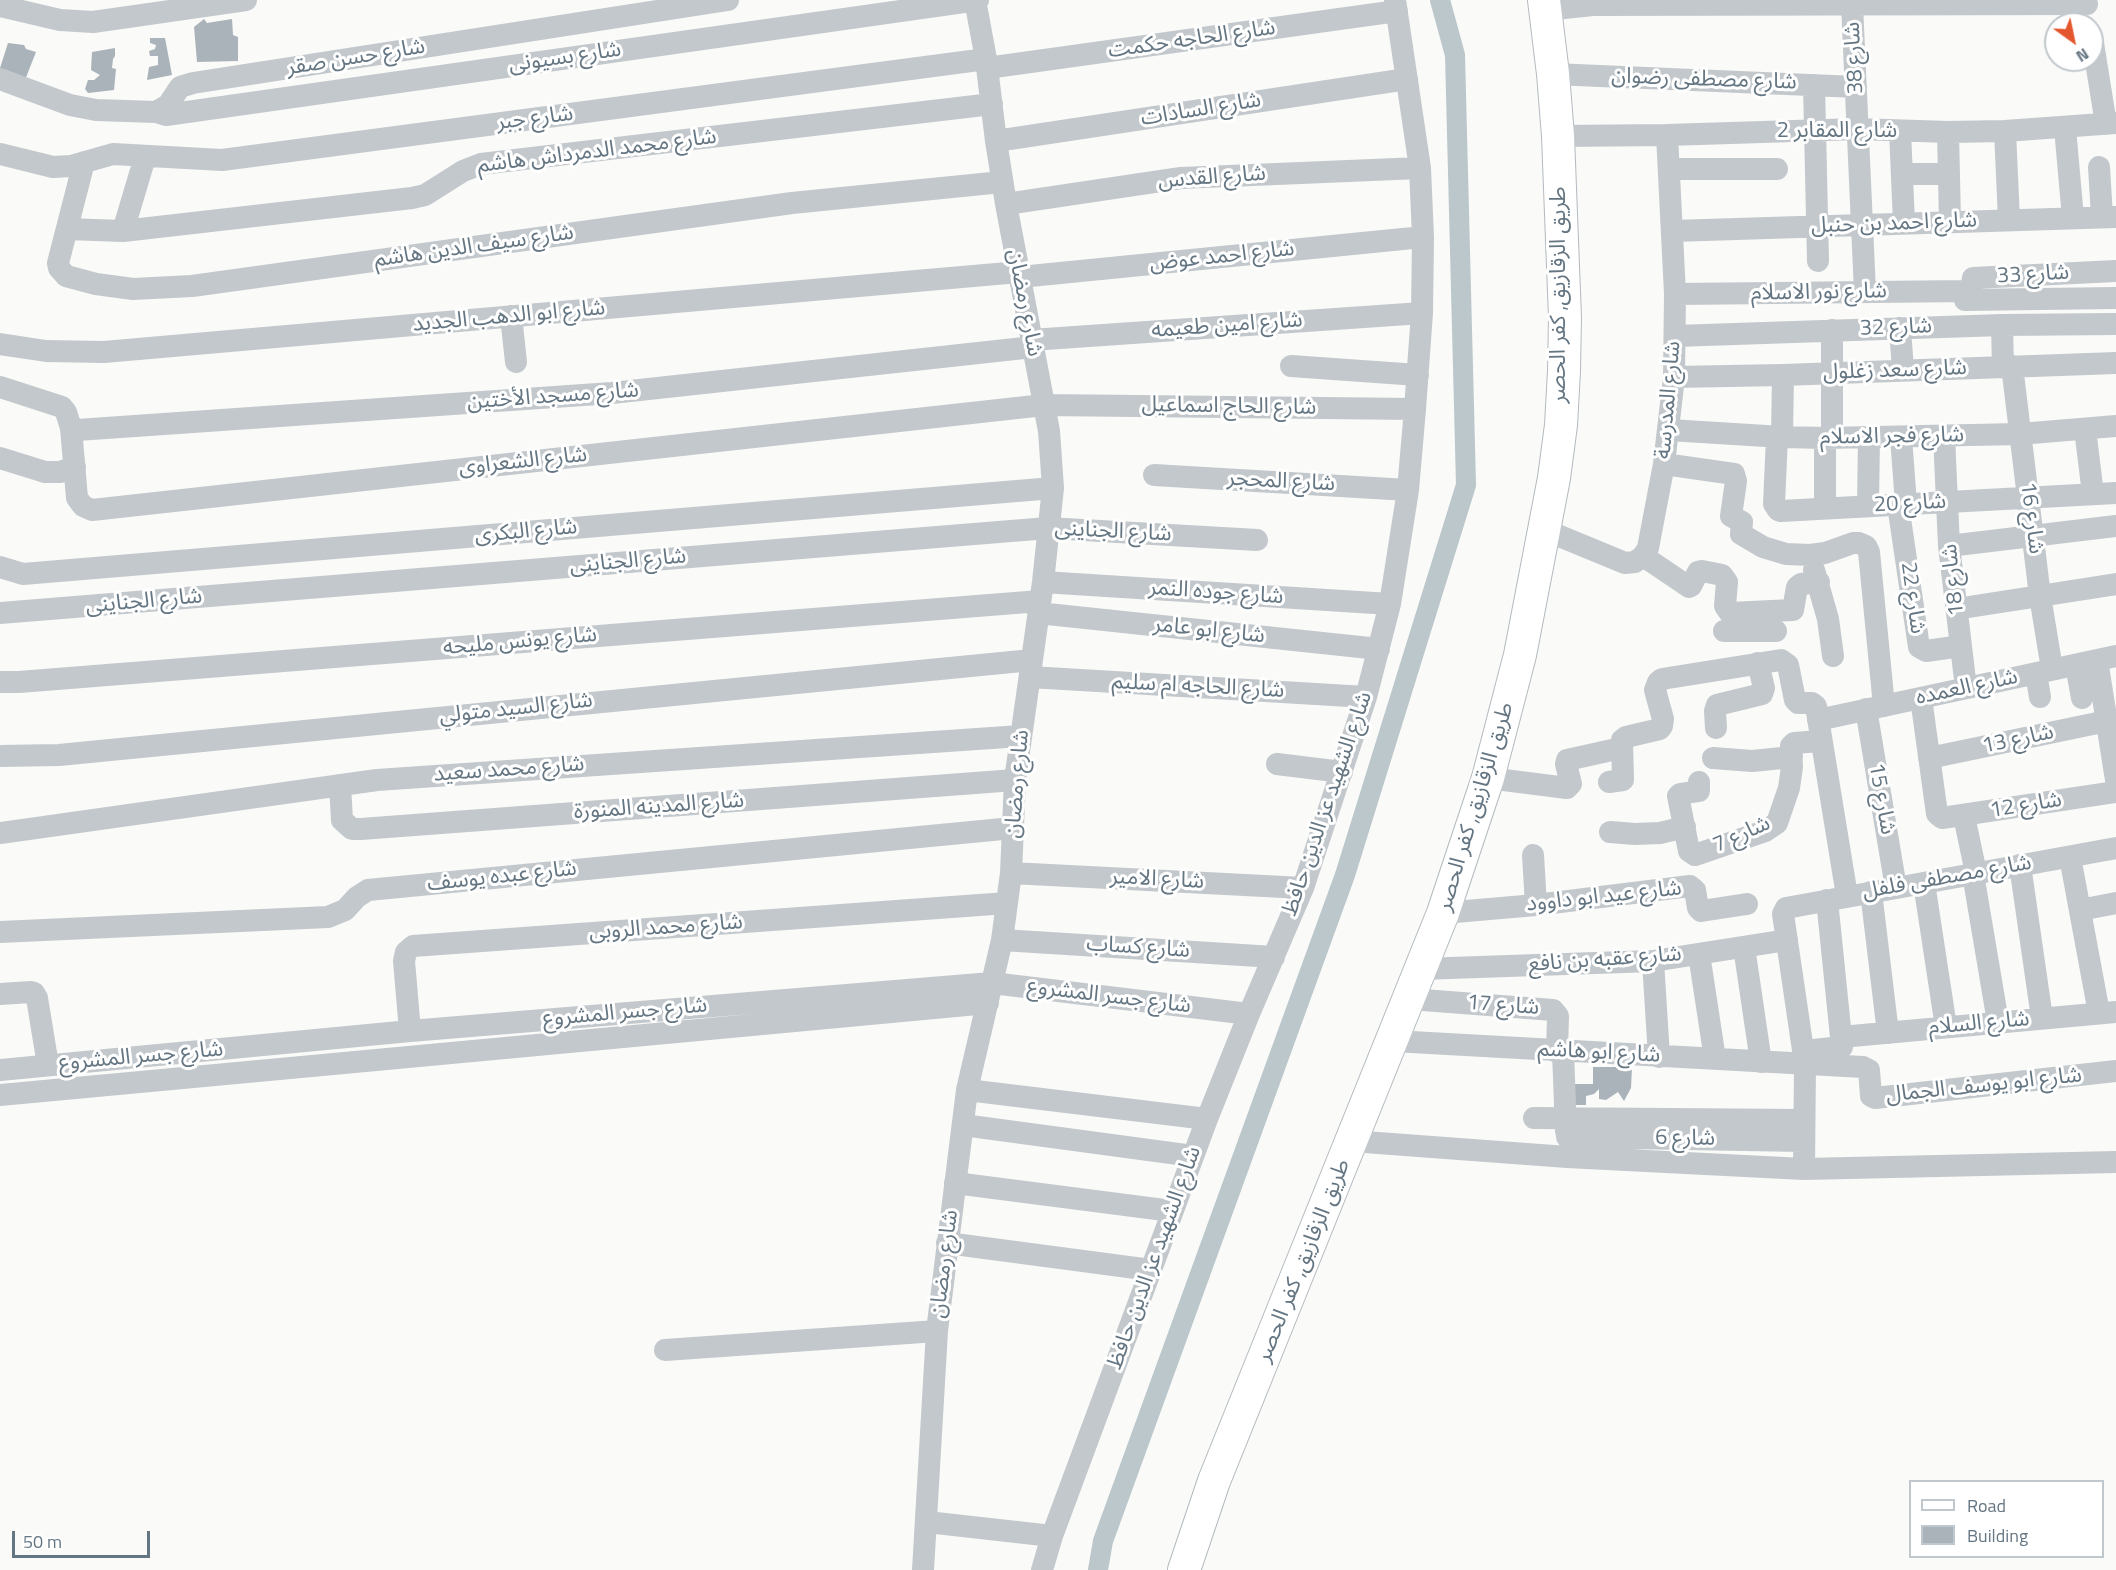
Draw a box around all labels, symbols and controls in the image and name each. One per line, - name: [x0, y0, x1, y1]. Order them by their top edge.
- north arrow: [2044, 12, 2104, 72]
- street label: شارع الحاجه حكمت: [1107, 15, 1277, 65]
- street label: شارع 38: [1840, 21, 1870, 95]
- street label: شارع حسن صقر: [285, 34, 427, 82]
- street label: شارع بسيونى: [507, 37, 623, 79]
- text: N: [2072, 42, 2094, 69]
- street label: شارع مصطفى رضوان: [1611, 64, 1797, 96]
- street label: شارع السادات: [1139, 87, 1263, 133]
- street label: شارع جبر: [495, 101, 575, 137]
- street label: شارع المقابر 2: [1777, 119, 1897, 145]
- street label: شارع محمد الدمرداش هاشم: [476, 124, 718, 180]
- street label: شارع القدس: [1157, 161, 1267, 195]
- street label: طريق الزقازيق, كفر الحصر: [1547, 187, 1573, 403]
- street label: شارع احمد بن حنبل: [1811, 208, 1977, 240]
- street label: شارع سيف الدين هاشم: [373, 220, 575, 274]
- street label: شارع احمد عوض: [1148, 236, 1296, 278]
- street label: شارع رمضان: [1001, 247, 1047, 359]
- street label: شارع 33: [1996, 260, 2070, 290]
- street label: شارع نور الاسلام: [1751, 279, 1887, 307]
- street label: شارع ابو الدهب الجديد: [412, 295, 606, 339]
- street label: شارع امين طعيمه: [1150, 308, 1304, 344]
- street label: شارع 32: [1859, 314, 1933, 342]
- street label: شارع المدرسة: [1651, 340, 1687, 460]
- street label: شارع سعد زغلول: [1823, 355, 1967, 387]
- street label: شارع مسجد الأختين: [466, 378, 640, 416]
- street label: شارع الحاج اسماعيل: [1141, 392, 1317, 422]
- street label: شارع فجر الاسلام: [1820, 423, 1964, 451]
- street label: شارع الشعراوى: [458, 442, 588, 482]
- street label: شارع المحجر: [1226, 466, 1336, 498]
- street label: شارع 16: [2013, 480, 2049, 556]
- street label: شارع 20: [1873, 489, 1947, 519]
- street label: شارع البكرى: [474, 514, 578, 550]
- street label: شارع الجناينى: [1054, 516, 1172, 548]
- street label: شارع 18: [1937, 543, 1971, 617]
- street label: شارع الجناينى: [569, 544, 687, 580]
- street label: شارع 22: [1894, 560, 1930, 636]
- street label: شارع جوده النمر: [1148, 575, 1284, 611]
- street label: شارع الجناينى: [85, 584, 203, 620]
- street label: شارع ابو عامر: [1152, 612, 1266, 650]
- street label: شارع يونس مليحه: [442, 622, 598, 662]
- street label: شارع العمده: [1914, 664, 2020, 712]
- street label: شارع الحاجه ام سليم: [1111, 669, 1285, 705]
- street label: شارع السيد متولي: [438, 688, 594, 730]
- street label: شارع الشهيد عز الدين حافظ: [1277, 688, 1379, 920]
- street label: طريق الزقازيق, كفر الحصر: [1432, 699, 1520, 915]
- street label: شارع 13: [1980, 720, 2056, 760]
- street label: شارع رمضان: [1000, 729, 1036, 839]
- street label: شارع محمد سعيد: [433, 752, 585, 788]
- street label: شارع 15: [1862, 761, 1900, 837]
- street label: شارع 12: [1988, 787, 2064, 825]
- street label: شارع المدينه المنورة: [573, 788, 745, 826]
- street label: شارع 7: [1709, 811, 1775, 859]
- street label: شارع مصطفى فلفل: [1860, 850, 2034, 906]
- street label: شارع عبده يوسف: [426, 856, 578, 898]
- street label: شارع الامير: [1109, 864, 1205, 896]
- street label: شارع عيد ابو داوود: [1525, 876, 1683, 918]
- street label: شارع محمد الروبى: [588, 909, 744, 947]
- street label: شارع كساب: [1085, 931, 1191, 965]
- street label: شارع عقبه بن نافع: [1528, 941, 1682, 979]
- street label: شارع جسر المشروع: [1026, 974, 1192, 1020]
- street label: شارع 17: [1466, 990, 1540, 1022]
- street label: شارع جسر المشروع: [542, 993, 708, 1033]
- street label: شارع السلام: [1927, 1006, 2031, 1042]
- street label: شارع جسر المشروع: [58, 1037, 224, 1077]
- street label: شارع ابو هاشم: [1537, 1037, 1661, 1069]
- street label: شارع ابو يوسف الجمال: [1885, 1063, 2083, 1109]
- street label: شارع 6: [1655, 1125, 1715, 1153]
- street label: شارع الشهيد عز الدين حافظ: [1102, 1143, 1208, 1373]
- street label: طريق الزقازيق, كفر الحصر: [1251, 1155, 1357, 1367]
- street label: شارع رمضان: [925, 1208, 965, 1320]
- legend: [1909, 1480, 2104, 1558]
- text: Road: [1967, 1492, 2006, 1519]
- scale bar: [15, 1519, 153, 1557]
- text: Building: [1967, 1522, 2028, 1549]
- text: 50 m: [23, 1528, 62, 1555]

